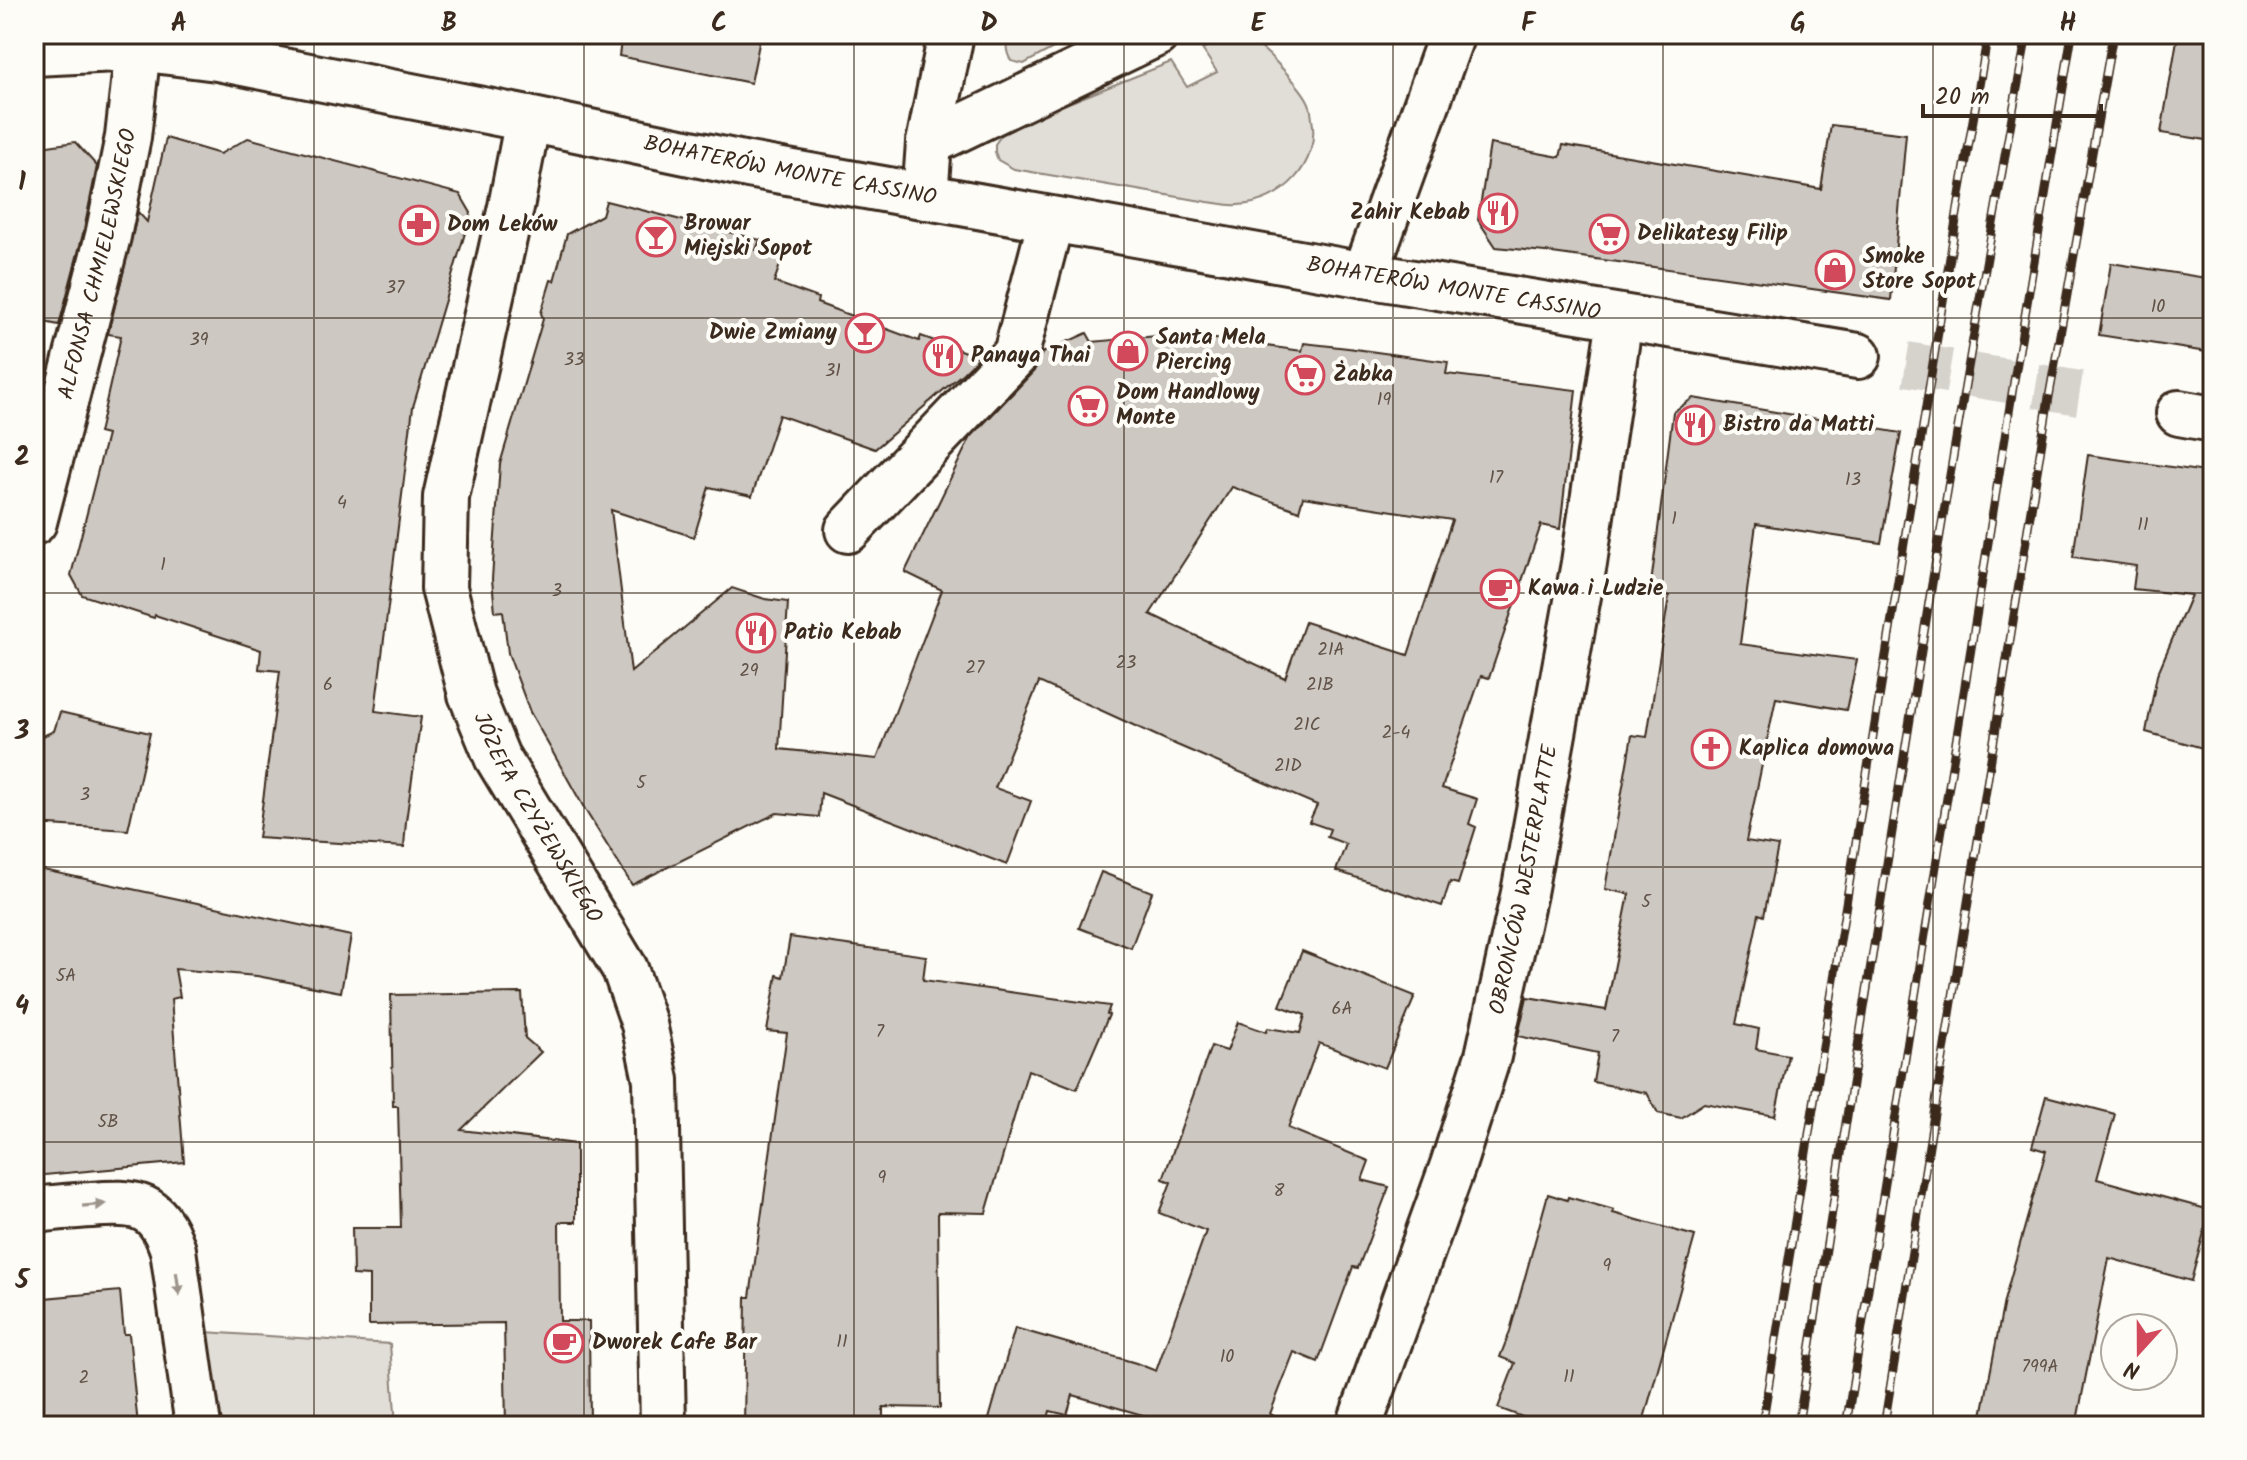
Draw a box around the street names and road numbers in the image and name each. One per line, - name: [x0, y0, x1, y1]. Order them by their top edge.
- street label: ALFONSA CHMIELEWSKIEGO: [49, 126, 146, 403]
- street label: BOHATERÓW MONTE CASSINO: [641, 126, 940, 216]
- street label: BOHATERÓW MONTE CASSINO: [1304, 247, 1604, 331]
- street label: JÓZEFA CZYŻEWSKIEGO: [463, 707, 611, 931]
- street label: OBROŃCÓW WESTERPLATTE: [1480, 741, 1568, 1018]

